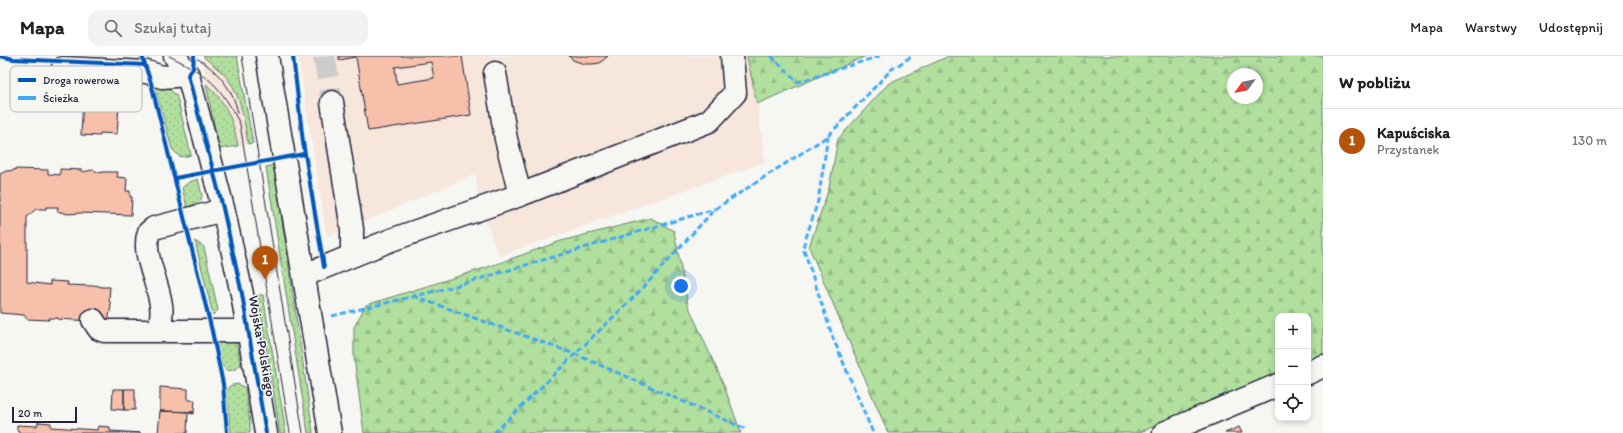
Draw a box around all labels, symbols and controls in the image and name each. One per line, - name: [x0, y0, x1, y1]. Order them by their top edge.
- search box: [88, 10, 368, 46]
- text: Mapa: [20, 16, 64, 39]
- icon: search: [102, 17, 124, 39]
- text: Szukaj tutaj: [134, 19, 211, 37]
- text: Mapa: [1410, 19, 1443, 36]
- text: Warstwy: [1465, 19, 1517, 36]
- text: Udostępnij: [1539, 19, 1603, 36]
- legend: [10, 66, 142, 112]
- north arrow: [1227, 68, 1263, 104]
- text: W pobliżu: [1339, 72, 1410, 92]
- text: Droga rowerowa: [43, 74, 120, 87]
- text: Ścieżka: [43, 92, 79, 105]
- text: Kapuściska: [1377, 124, 1450, 142]
- text: 1: [1349, 133, 1355, 148]
- text: 130 m: [1572, 133, 1607, 148]
- text: Przystanek: [1377, 142, 1439, 157]
- pin: 1: [252, 246, 278, 279]
- your location: [671, 276, 691, 296]
- street label: Wojska Polskiego: [245, 294, 279, 398]
- map controls: [1275, 313, 1311, 421]
- button: +: [1275, 313, 1311, 349]
- button: −: [1275, 349, 1311, 385]
- button: locate: [1275, 385, 1311, 421]
- scale bar: [12, 405, 77, 424]
- text: 20 m: [18, 407, 42, 420]

